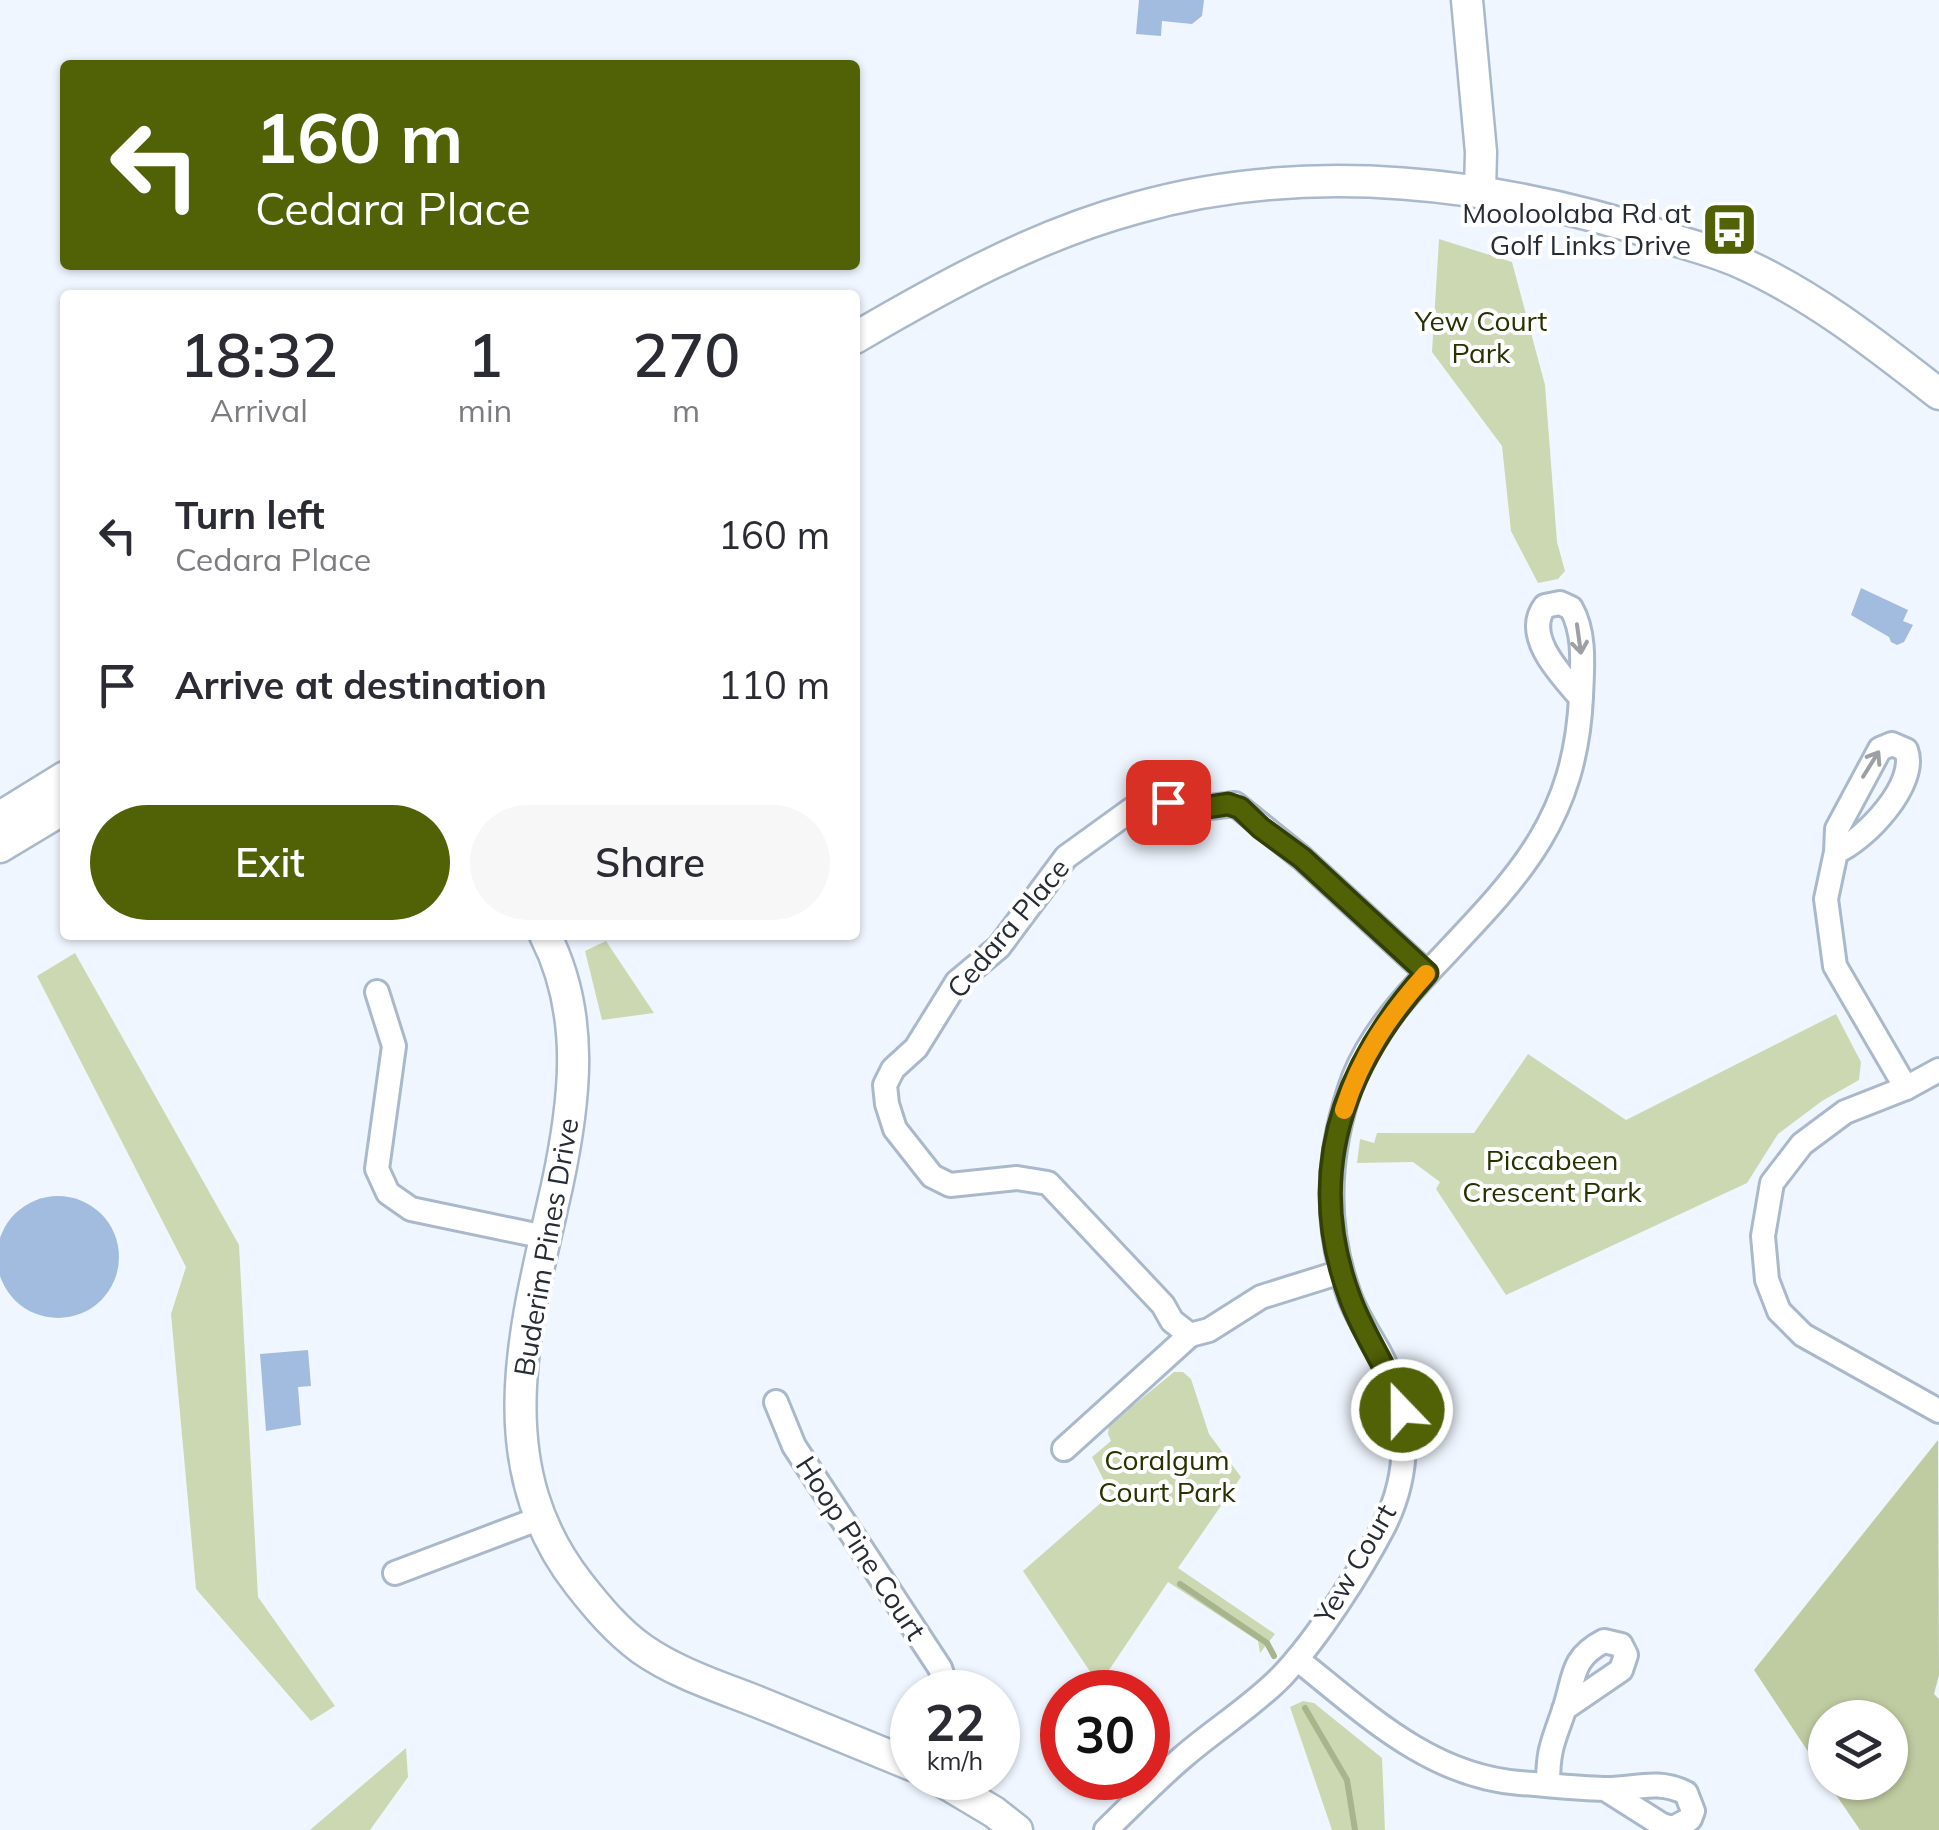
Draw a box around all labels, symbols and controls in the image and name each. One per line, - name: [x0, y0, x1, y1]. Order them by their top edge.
- text: 160 m: [255, 93, 463, 181]
- icon: left: [90, 100, 220, 230]
- text: Cedara Place: [255, 180, 531, 236]
- place label: Mooloolaba Rd at Golf Links Drive: [1462, 195, 1691, 262]
- bus stop icon: Mooloolaba Rd at Golf Links Drive: [1700, 199, 1760, 259]
- park label: Yew Court Park: [1414, 303, 1547, 370]
- text: 18:32: [180, 317, 338, 392]
- text: 1: [467, 317, 503, 392]
- text: 270: [632, 317, 740, 392]
- text: Arrival: [210, 390, 308, 430]
- text: min: [458, 390, 512, 430]
- text: m: [672, 390, 700, 430]
- text: Turn left: [175, 491, 325, 539]
- icon: left: [90, 508, 145, 563]
- text: 160 m: [718, 511, 830, 559]
- text: Cedara Place: [175, 539, 371, 579]
- one-way arrow: [1571, 622, 1589, 654]
- icon: arrive: [90, 658, 145, 713]
- text: Arrive at destination: [175, 661, 547, 709]
- text: 110 m: [718, 661, 830, 709]
- one-way arrow: [1861, 750, 1882, 778]
- pin: [1126, 760, 1211, 845]
- icon: arrive: [1141, 775, 1196, 830]
- button: Exit: [90, 805, 450, 920]
- button: Share: [470, 805, 830, 920]
- street label: Cedara Place: [939, 851, 1076, 1005]
- street label: Buderim Pines Drive: [506, 1115, 585, 1379]
- park label: Piccabeen Crescent Park: [1462, 1142, 1642, 1209]
- position arrow: [1350, 1358, 1454, 1462]
- park label: Coralgum Court Park: [1098, 1442, 1236, 1509]
- street label: Hoop Pine Court: [789, 1449, 934, 1646]
- street label: Yew Court: [1306, 1497, 1403, 1631]
- speed limit sign: 30: [1040, 1670, 1170, 1800]
- text: 22: [925, 1691, 985, 1754]
- map controls: [1808, 1700, 1908, 1800]
- button: layers: [1808, 1700, 1908, 1800]
- text: km/h: [927, 1745, 983, 1776]

